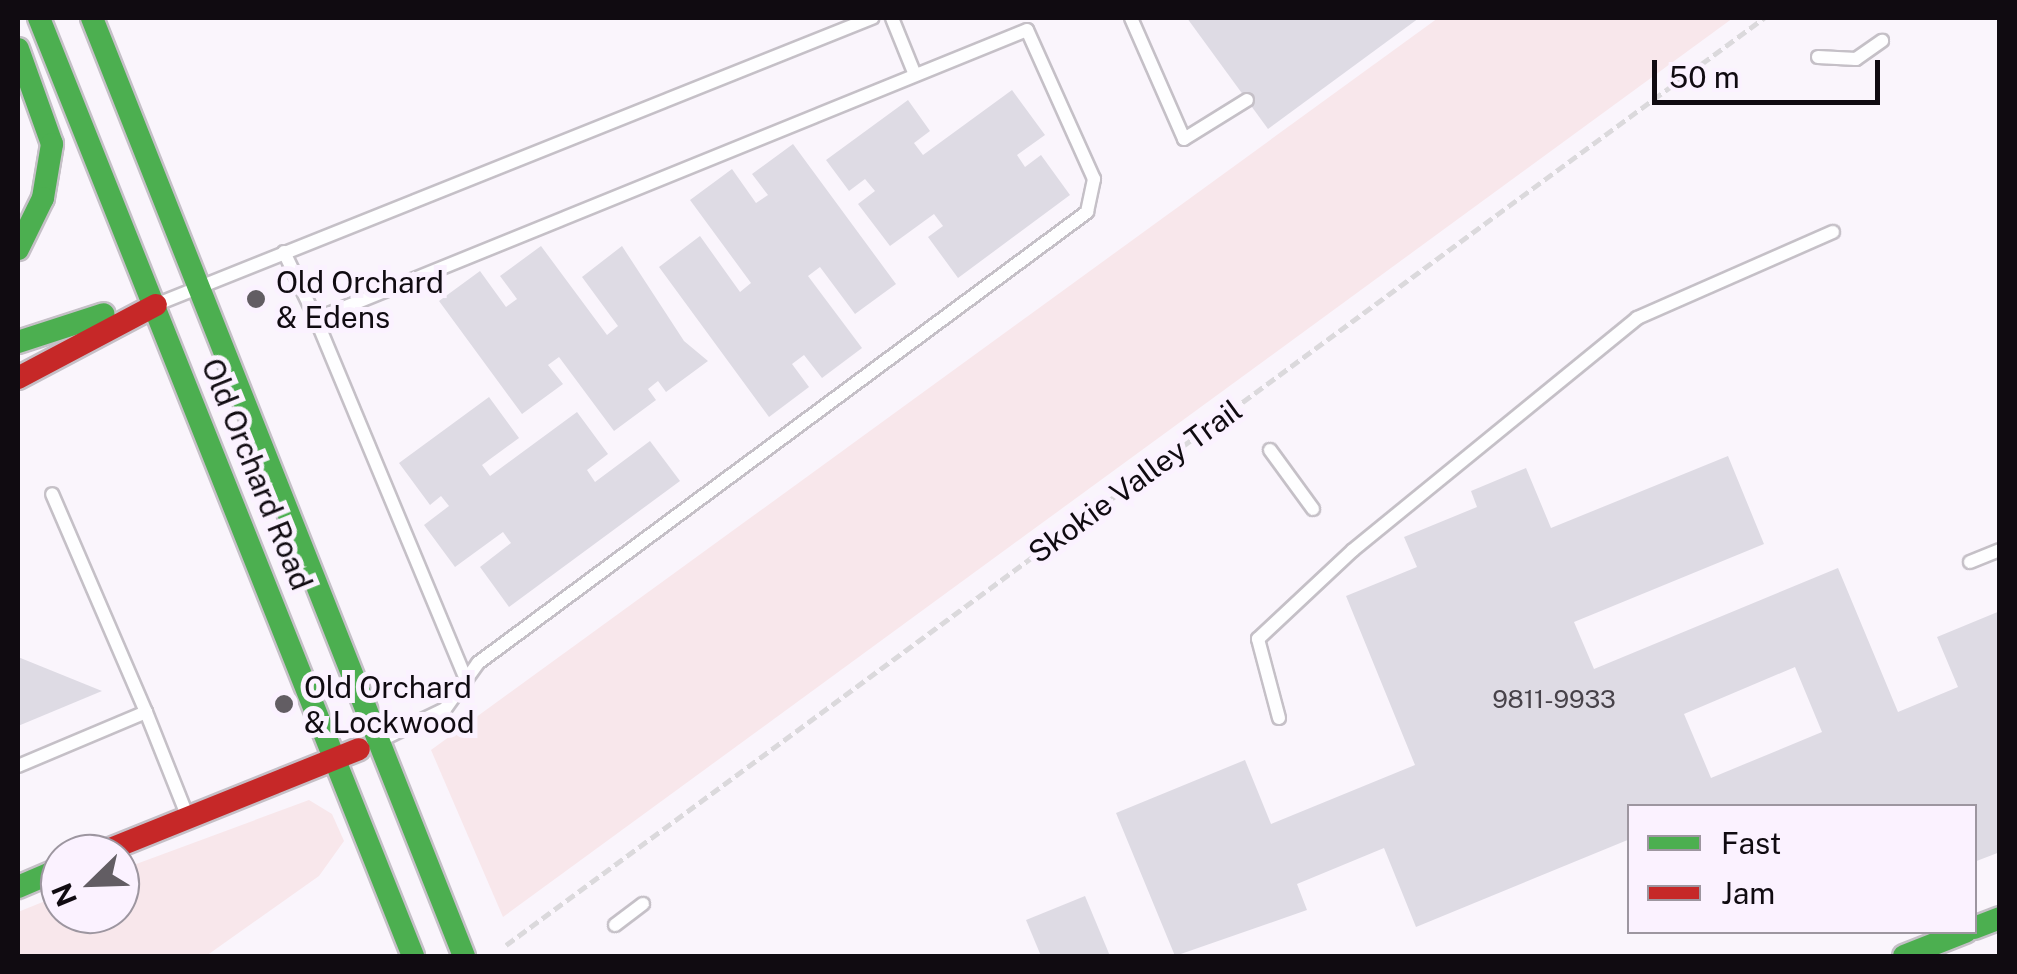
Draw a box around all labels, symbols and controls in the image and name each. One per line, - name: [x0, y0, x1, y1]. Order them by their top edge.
- scale bar: [1657, 40, 1884, 102]
- text: 50 m: [1669, 59, 1740, 95]
- place label: Old Orchard & Edens: [276, 264, 444, 334]
- marker: Old Orchard & Edens: [245, 288, 267, 310]
- street label: Old Orchard Road: [194, 353, 320, 595]
- street label: Skokie Valley Trail: [1021, 391, 1249, 571]
- place label: Old Orchard & Lockwood: [304, 669, 475, 740]
- house number: 9811-9933: [1492, 684, 1616, 714]
- marker: Old Orchard & Lockwood: [273, 693, 295, 715]
- legend: [1627, 804, 1977, 934]
- text: Fast: [1721, 825, 1781, 861]
- north arrow: [40, 834, 140, 934]
- text: Jam: [1721, 875, 1775, 911]
- text: N: [44, 879, 83, 912]

